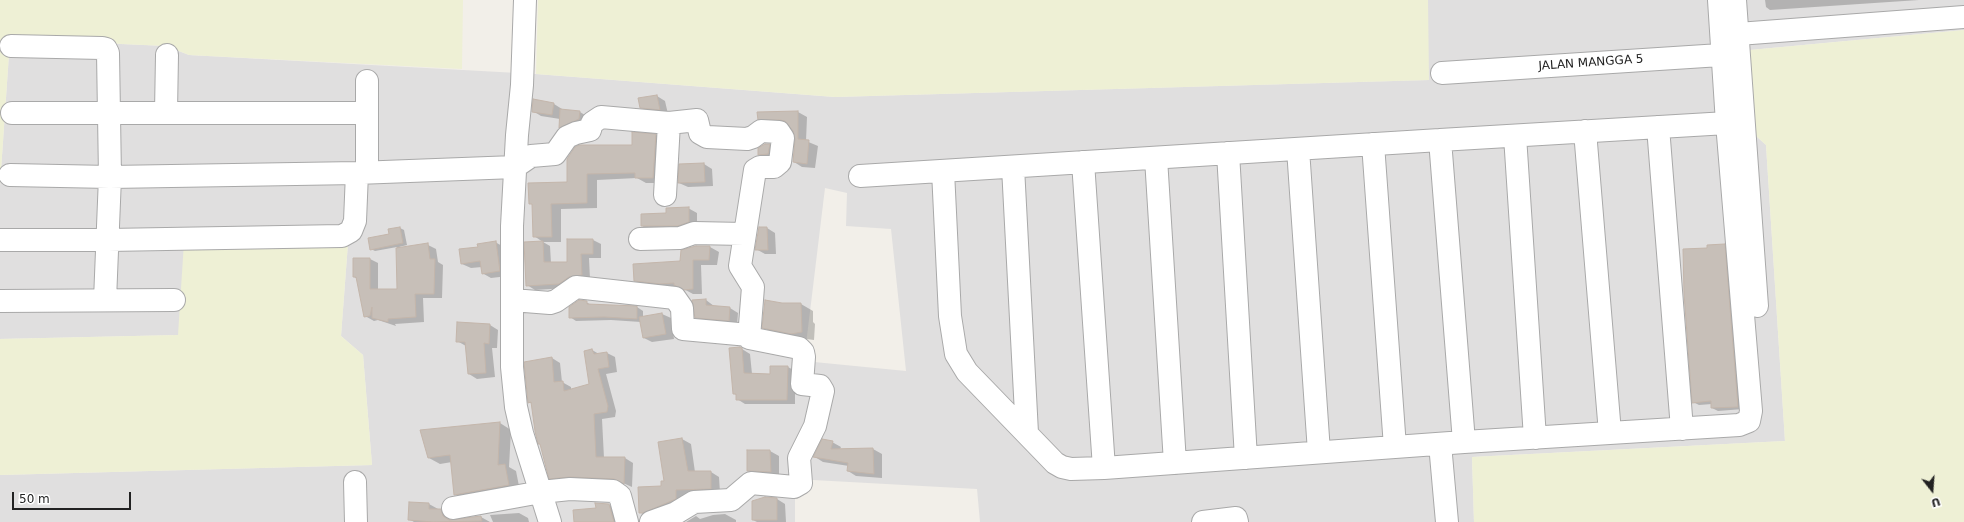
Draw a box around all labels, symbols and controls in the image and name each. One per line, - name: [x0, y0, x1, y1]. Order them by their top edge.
- street label: JALAN MANGGA 5: [1538, 52, 1644, 74]
- north arrow: [1912, 470, 1952, 510]
- scale bar: [14, 484, 133, 510]
- text: 50 m: [19, 492, 50, 506]
- text: U: [1929, 494, 1942, 509]

